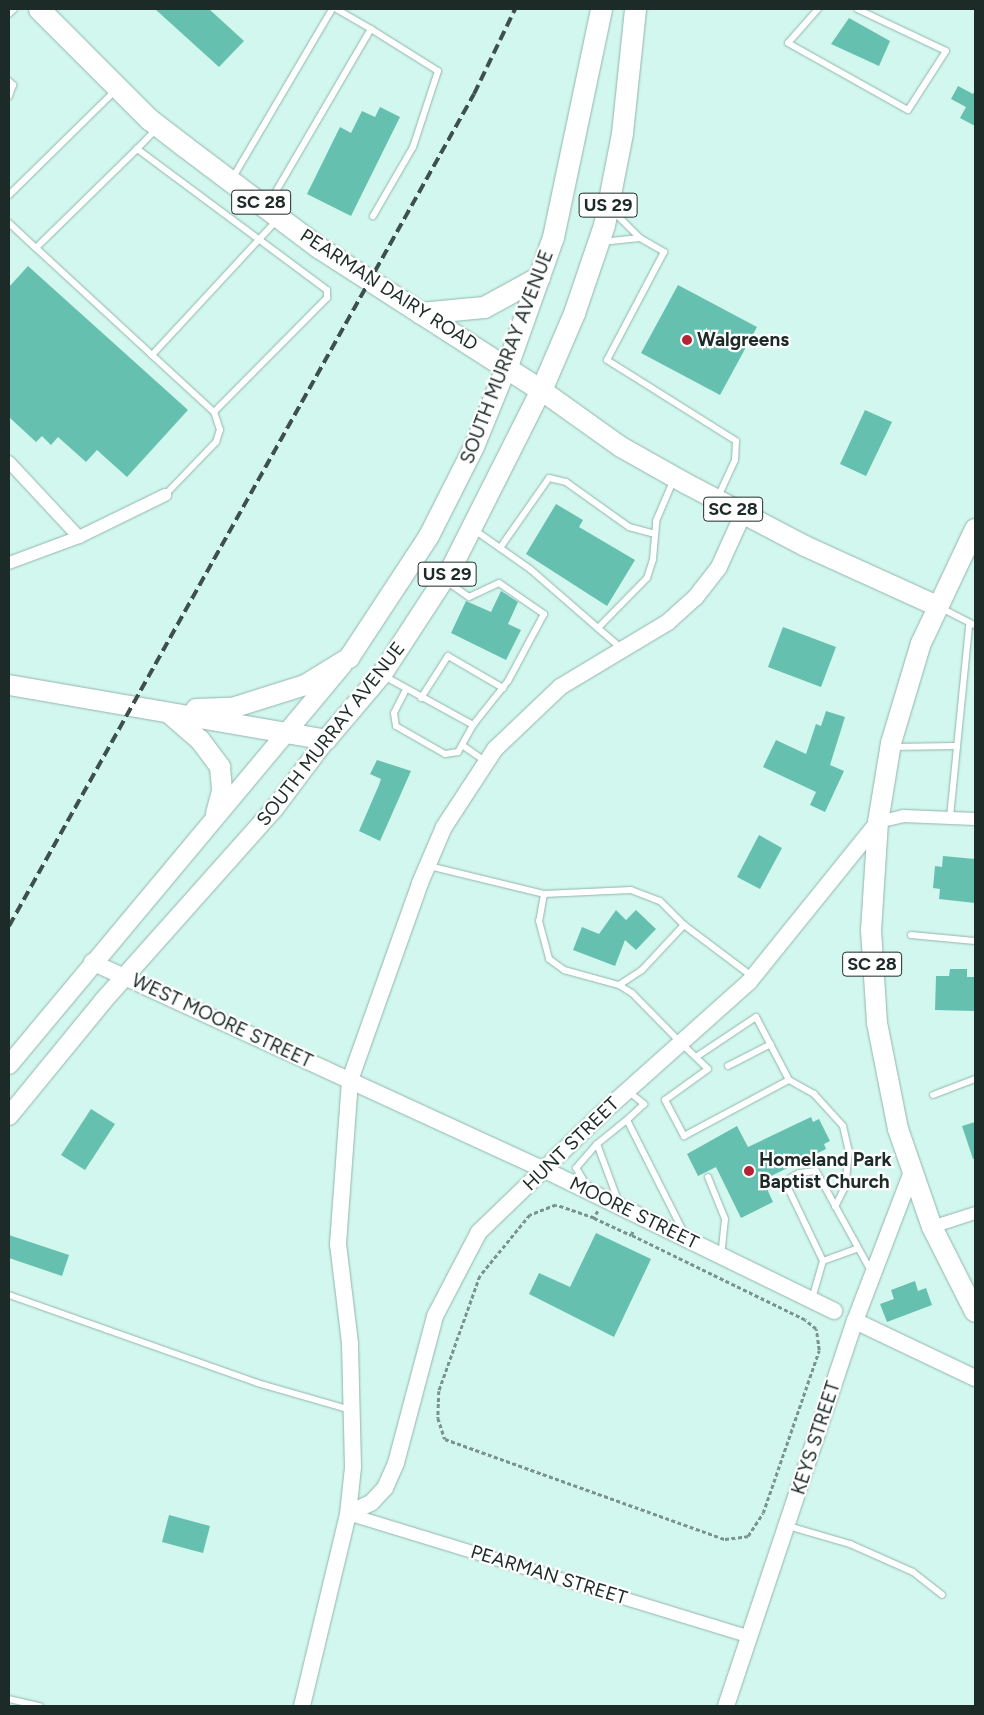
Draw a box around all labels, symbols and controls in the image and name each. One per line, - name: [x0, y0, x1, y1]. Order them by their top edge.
- road number: SC 28: [231, 186, 291, 218]
- road number: US 29: [578, 190, 638, 220]
- street label: PEARMAN DAIRY ROAD: [296, 224, 482, 356]
- street label: SOUTH MURRAY AVENUE: [456, 247, 558, 467]
- place label: Walgreens: [697, 329, 789, 351]
- marker: Walgreens: [681, 334, 693, 346]
- road number: SC 28: [703, 494, 763, 524]
- road number: US 29: [417, 558, 477, 590]
- street label: SOUTH MURRAY AVENUE: [252, 637, 410, 831]
- road number: SC 28: [842, 949, 902, 980]
- street label: WEST MOORE STREET: [128, 969, 316, 1073]
- street label: HUNT STREET: [518, 1093, 624, 1195]
- place label: Homeland Park Baptist Church: [759, 1149, 892, 1193]
- marker: Homeland Park Baptist Church: [743, 1165, 755, 1177]
- street label: MOORE STREET: [566, 1172, 702, 1254]
- street label: KEYS STREET: [787, 1379, 845, 1497]
- street label: PEARMAN STREET: [468, 1540, 630, 1610]

